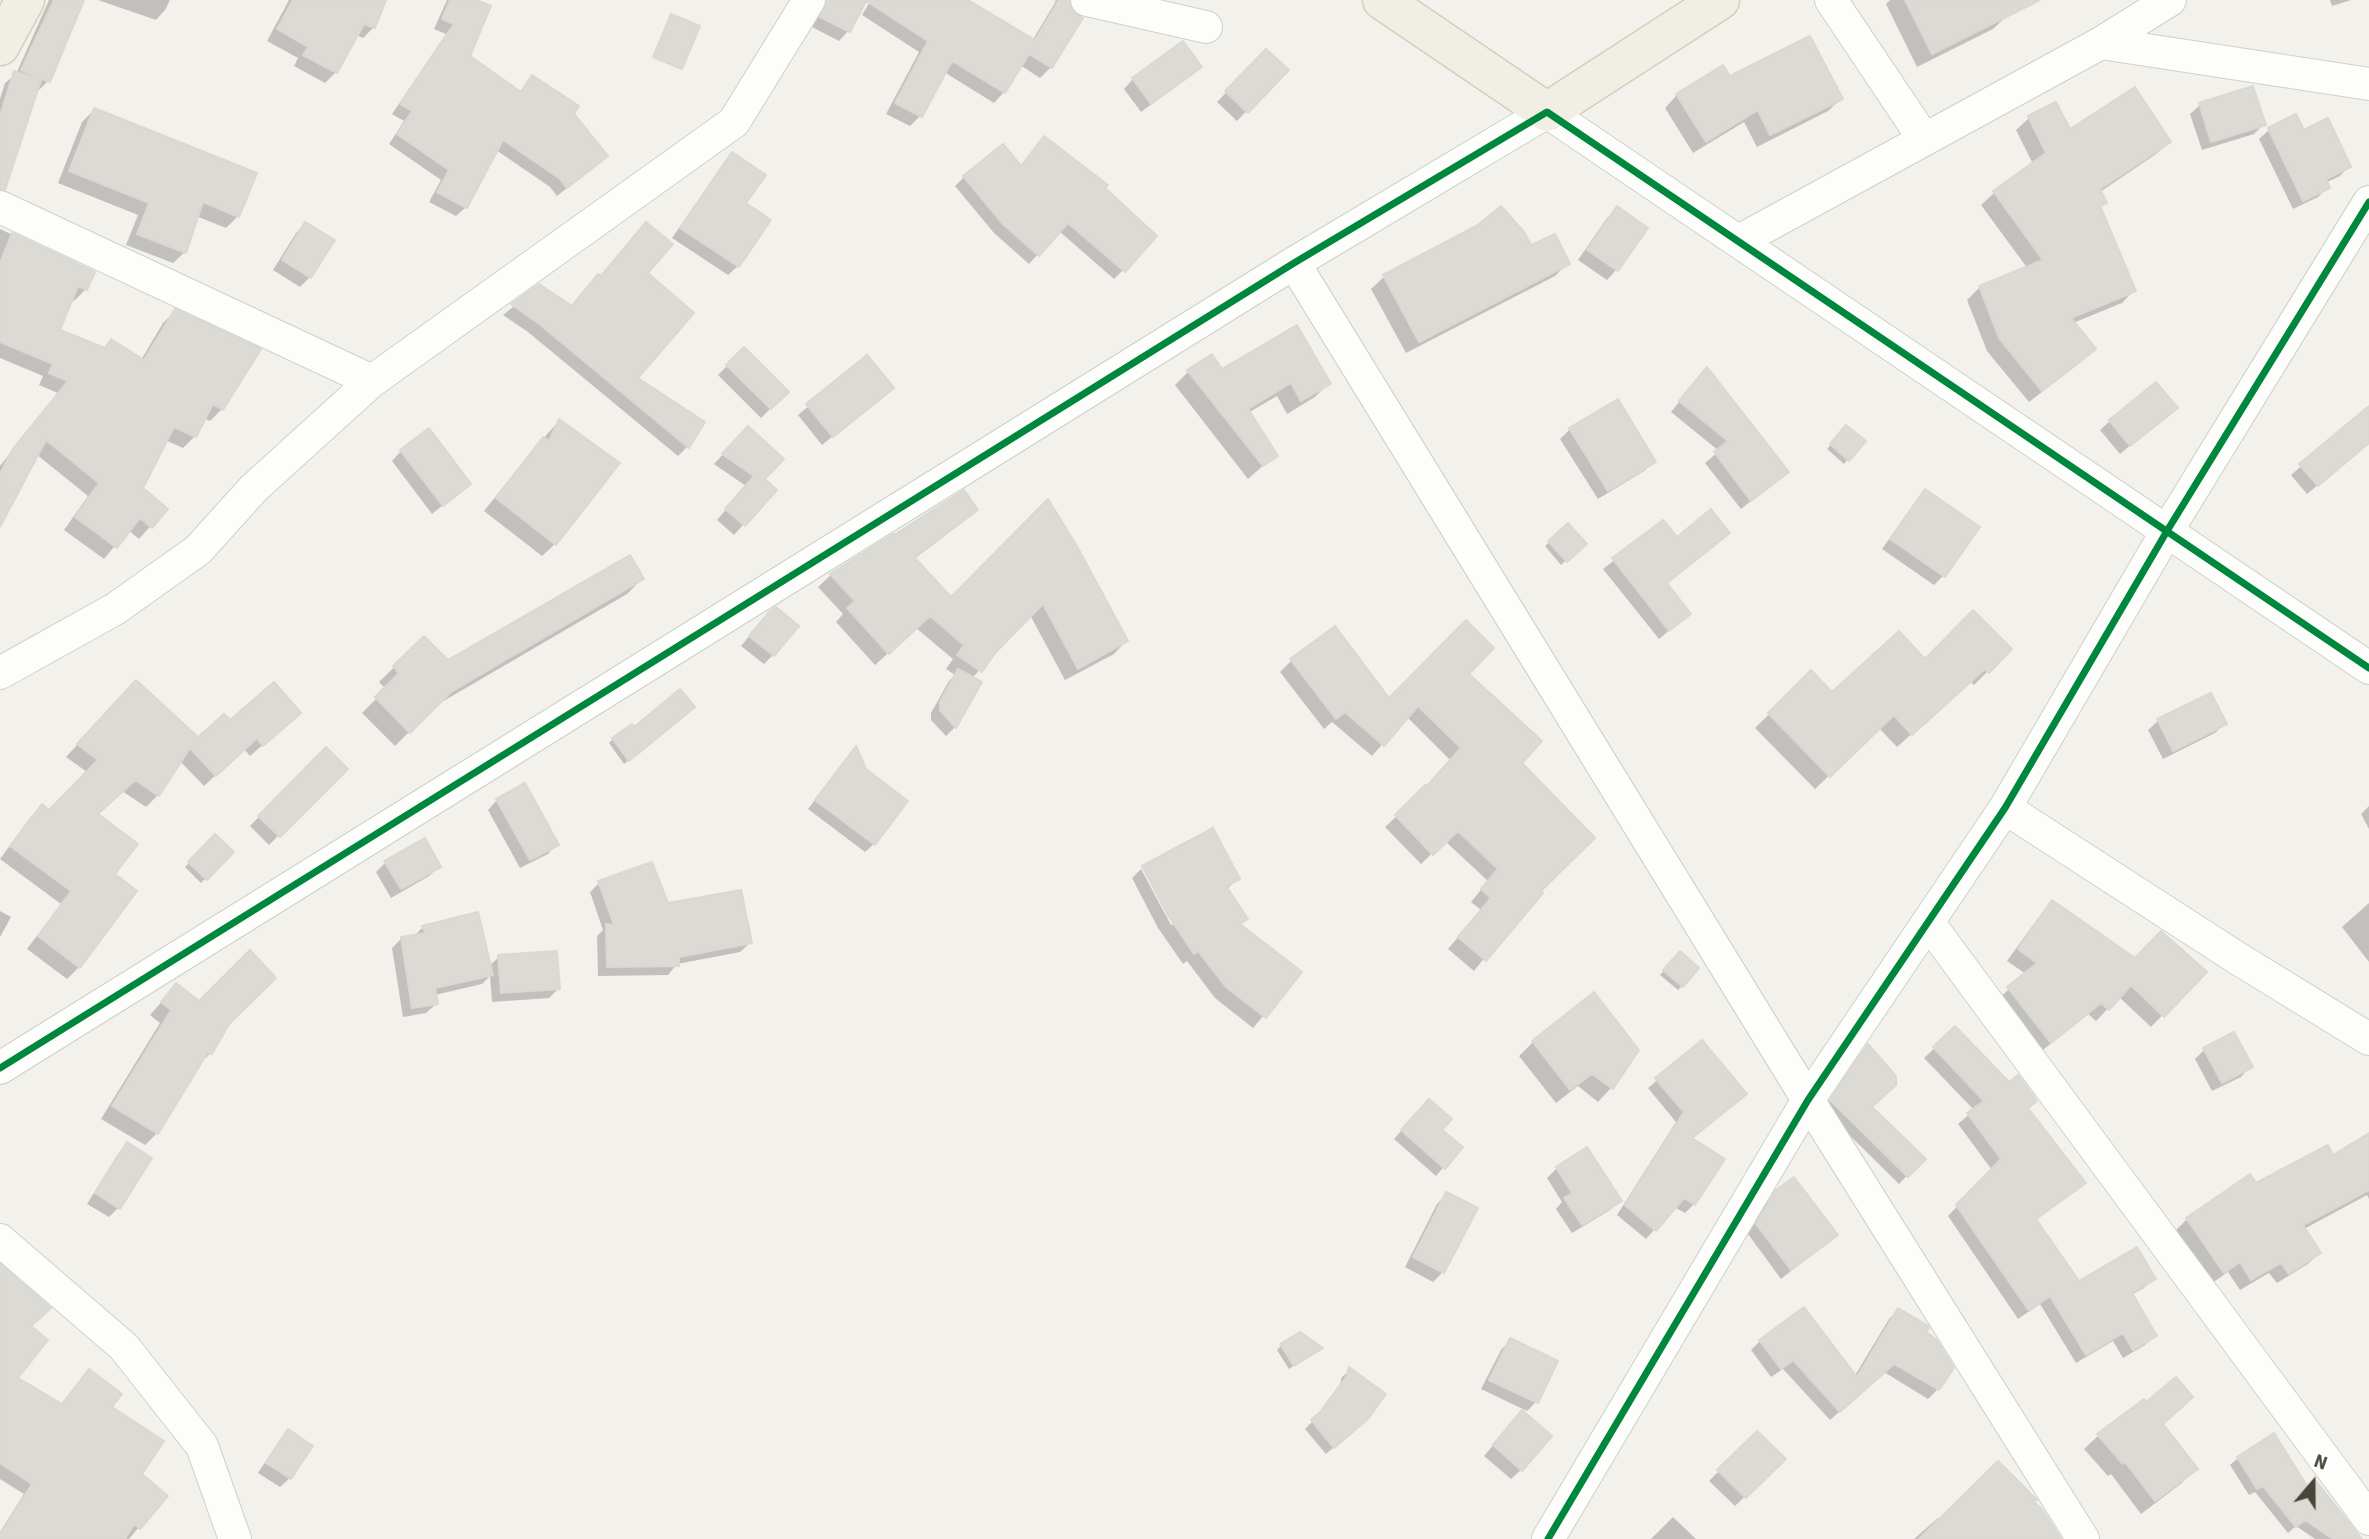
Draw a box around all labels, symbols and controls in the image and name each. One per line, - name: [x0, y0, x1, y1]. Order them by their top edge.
- north arrow: [2278, 1448, 2348, 1518]
- text: N: [2310, 1448, 2331, 1478]

